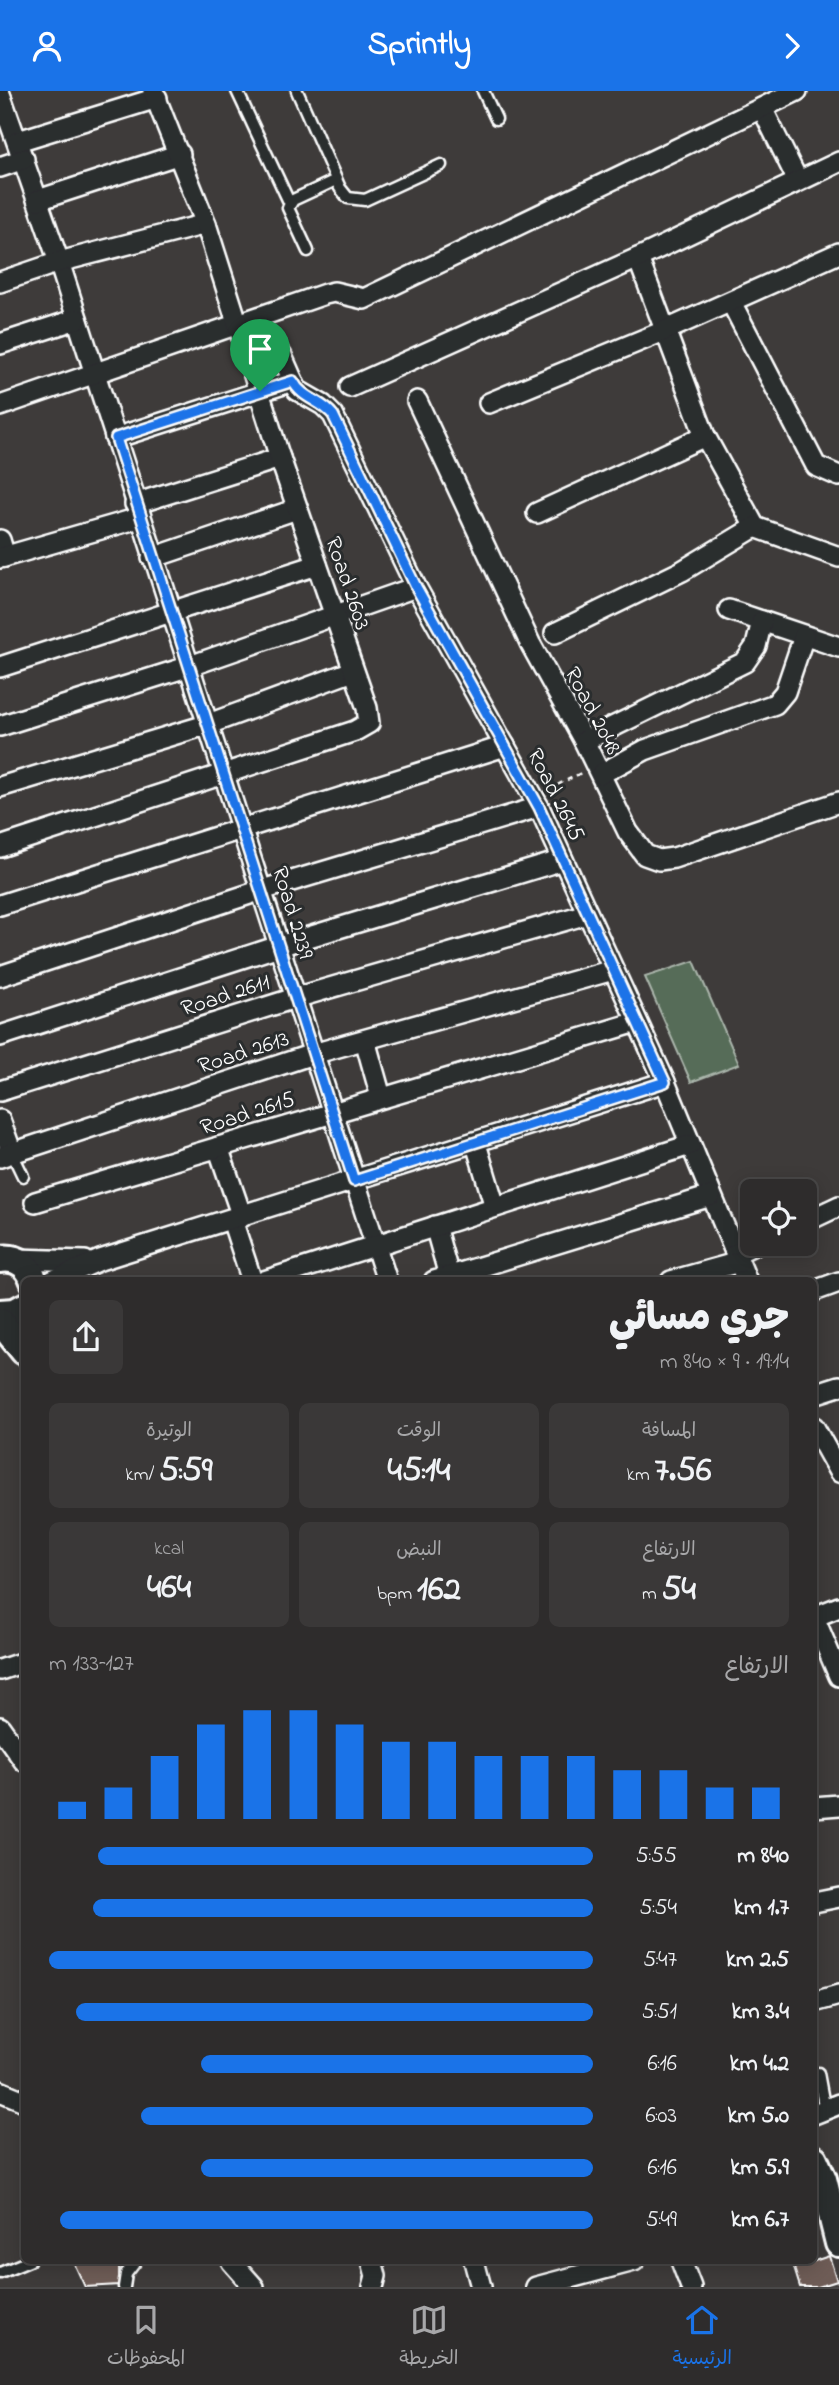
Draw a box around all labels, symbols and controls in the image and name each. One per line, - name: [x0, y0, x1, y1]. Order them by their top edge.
- text: Sprintly: [368, 22, 471, 69]
- icon: person: [28, 27, 66, 65]
- icon: forward: [773, 27, 811, 65]
- pin: [230, 319, 290, 391]
- icon: arrive: [241, 330, 279, 368]
- street label: Road 2603: [315, 533, 378, 635]
- street label: Road 2048: [555, 661, 629, 761]
- street label: Road 2645: [517, 743, 592, 847]
- street label: Road 2239: [262, 862, 321, 963]
- street label: Road 2611: [177, 966, 275, 1026]
- street label: Road 2613: [194, 1023, 294, 1084]
- street label: Road 2615: [196, 1084, 299, 1145]
- map controls: [740, 1179, 817, 1256]
- button: locate: [740, 1179, 817, 1256]
- text: جري مسائي: [609, 1292, 789, 1348]
- button: share: [49, 1300, 123, 1374]
- text: 19:14 · 9 × 840 m: [660, 1346, 789, 1379]
- text: الوتيرة: [146, 1418, 192, 1445]
- text: الوقت: [397, 1418, 441, 1445]
- text: المسافة: [642, 1418, 696, 1445]
- text: 5:59: [159, 1446, 213, 1497]
- text: 45:14: [388, 1446, 450, 1497]
- text: 7.56: [654, 1446, 711, 1497]
- text: /km: [125, 1462, 159, 1489]
- text: km: [627, 1462, 654, 1489]
- text: kcal: [154, 1536, 184, 1563]
- text: النبض: [396, 1537, 442, 1564]
- text: الارتفاع: [642, 1537, 696, 1564]
- text: 464: [147, 1563, 191, 1614]
- text: 162: [417, 1565, 461, 1616]
- text: 54: [662, 1565, 696, 1616]
- text: bpm: [377, 1581, 417, 1608]
- text: m: [642, 1581, 662, 1608]
- text: 127–133 m: [49, 1648, 134, 1681]
- text: الارتفاع: [725, 1651, 789, 1684]
- text: 5:55: [636, 1840, 677, 1873]
- text: 840 m: [737, 1840, 789, 1873]
- text: 5:54: [639, 1892, 677, 1925]
- text: 1.7 km: [734, 1892, 789, 1925]
- text: 5:47: [643, 1944, 677, 1977]
- text: 2.5 km: [726, 1944, 789, 1977]
- text: 5:51: [641, 1996, 677, 2029]
- text: 3.4 km: [732, 1996, 789, 2029]
- text: 6:16: [647, 2048, 677, 2081]
- text: 4.2 km: [730, 2048, 789, 2081]
- text: 6:03: [645, 2100, 677, 2133]
- text: 5.0 km: [728, 2100, 789, 2133]
- text: 6:16: [647, 2152, 677, 2185]
- text: 5.9 km: [731, 2152, 789, 2185]
- text: 5:49: [645, 2204, 677, 2237]
- text: 6.7 km: [731, 2204, 789, 2237]
- tab: المحفوظات: [107, 2301, 185, 2374]
- tab: الخريطة: [399, 2301, 458, 2374]
- tab: الرئيسية: [672, 2301, 732, 2374]

